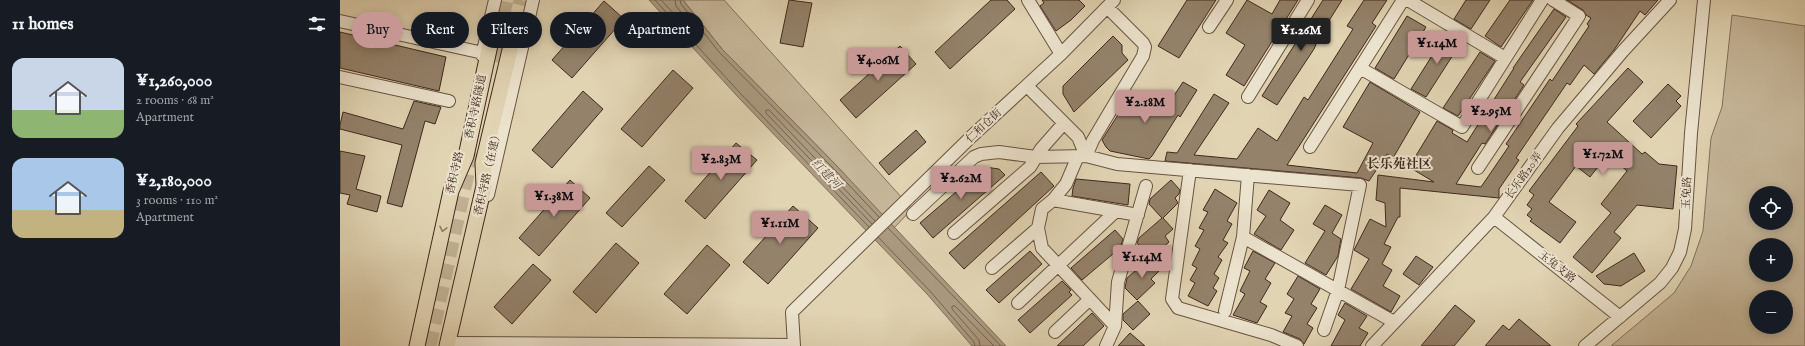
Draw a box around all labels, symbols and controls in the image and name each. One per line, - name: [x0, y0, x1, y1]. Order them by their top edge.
- chip: Buy: [352, 12, 403, 48]
- chip: Rent: [411, 12, 469, 48]
- chip: Filters: [477, 12, 542, 48]
- chip: New: [550, 12, 606, 48]
- chip: Apartment: [614, 12, 704, 48]
- icon: filters: [306, 13, 328, 35]
- text: 11 homes: [12, 14, 73, 35]
- pin: ¥1.26M: [1268, 18, 1334, 52]
- text: ¥1.26M: [1281, 22, 1321, 39]
- pin: ¥1.14M: [1404, 31, 1470, 65]
- text: ¥1.14M: [1417, 35, 1457, 52]
- pin: ¥4.06M: [845, 48, 911, 82]
- text: ¥4.06M: [856, 52, 900, 69]
- text: ¥1,260,000: [136, 71, 212, 92]
- street label: 香积寺路隧道: [462, 73, 490, 141]
- icon: home: [44, 74, 92, 122]
- pin: ¥2.18M: [1112, 90, 1178, 124]
- text: 2 rooms · 68 m²: [136, 92, 214, 109]
- text: ¥2.18M: [1125, 94, 1165, 111]
- pin: ¥2.95M: [1458, 99, 1524, 133]
- text: ¥2.95M: [1471, 103, 1511, 120]
- street label: 仁和仓街: [963, 106, 1005, 146]
- text: Apartment: [136, 109, 194, 126]
- street label: 香积寺路（在建）: [471, 129, 505, 217]
- pin: ¥1.72M: [1570, 142, 1636, 176]
- text: ¥1.72M: [1583, 146, 1623, 163]
- pin: ¥2.83M: [688, 147, 754, 181]
- street label: 香积寺路: [443, 150, 467, 196]
- street label: 长乐路20弄: [1502, 150, 1546, 202]
- text: ¥2.83M: [701, 151, 741, 168]
- water label: 红建河: [808, 156, 845, 194]
- district label: 长乐苑社区: [1366, 156, 1432, 173]
- pin: ¥2.62M: [928, 166, 994, 200]
- text: ¥2.62M: [940, 170, 982, 187]
- text: ¥2,180,000: [136, 171, 212, 192]
- icon: home: [44, 174, 92, 222]
- street label: 玉兔路: [1679, 176, 1695, 210]
- pin: ¥1.38M: [521, 184, 587, 218]
- map controls: [1749, 186, 1793, 334]
- button: locate: [1749, 186, 1793, 230]
- text: ¥1.38M: [534, 188, 574, 205]
- text: 3 rooms · 110 m²: [136, 192, 218, 209]
- text: Apartment: [136, 209, 194, 226]
- pin: ¥1.11M: [747, 211, 813, 245]
- text: ¥1.11M: [760, 215, 800, 232]
- one-way arrow: [439, 226, 447, 232]
- button: +: [1749, 238, 1793, 282]
- pin: ¥1.14M: [1109, 245, 1175, 279]
- street label: 玉兔支路: [1535, 248, 1579, 286]
- text: ¥1.14M: [1122, 249, 1162, 266]
- button: −: [1749, 290, 1793, 334]

